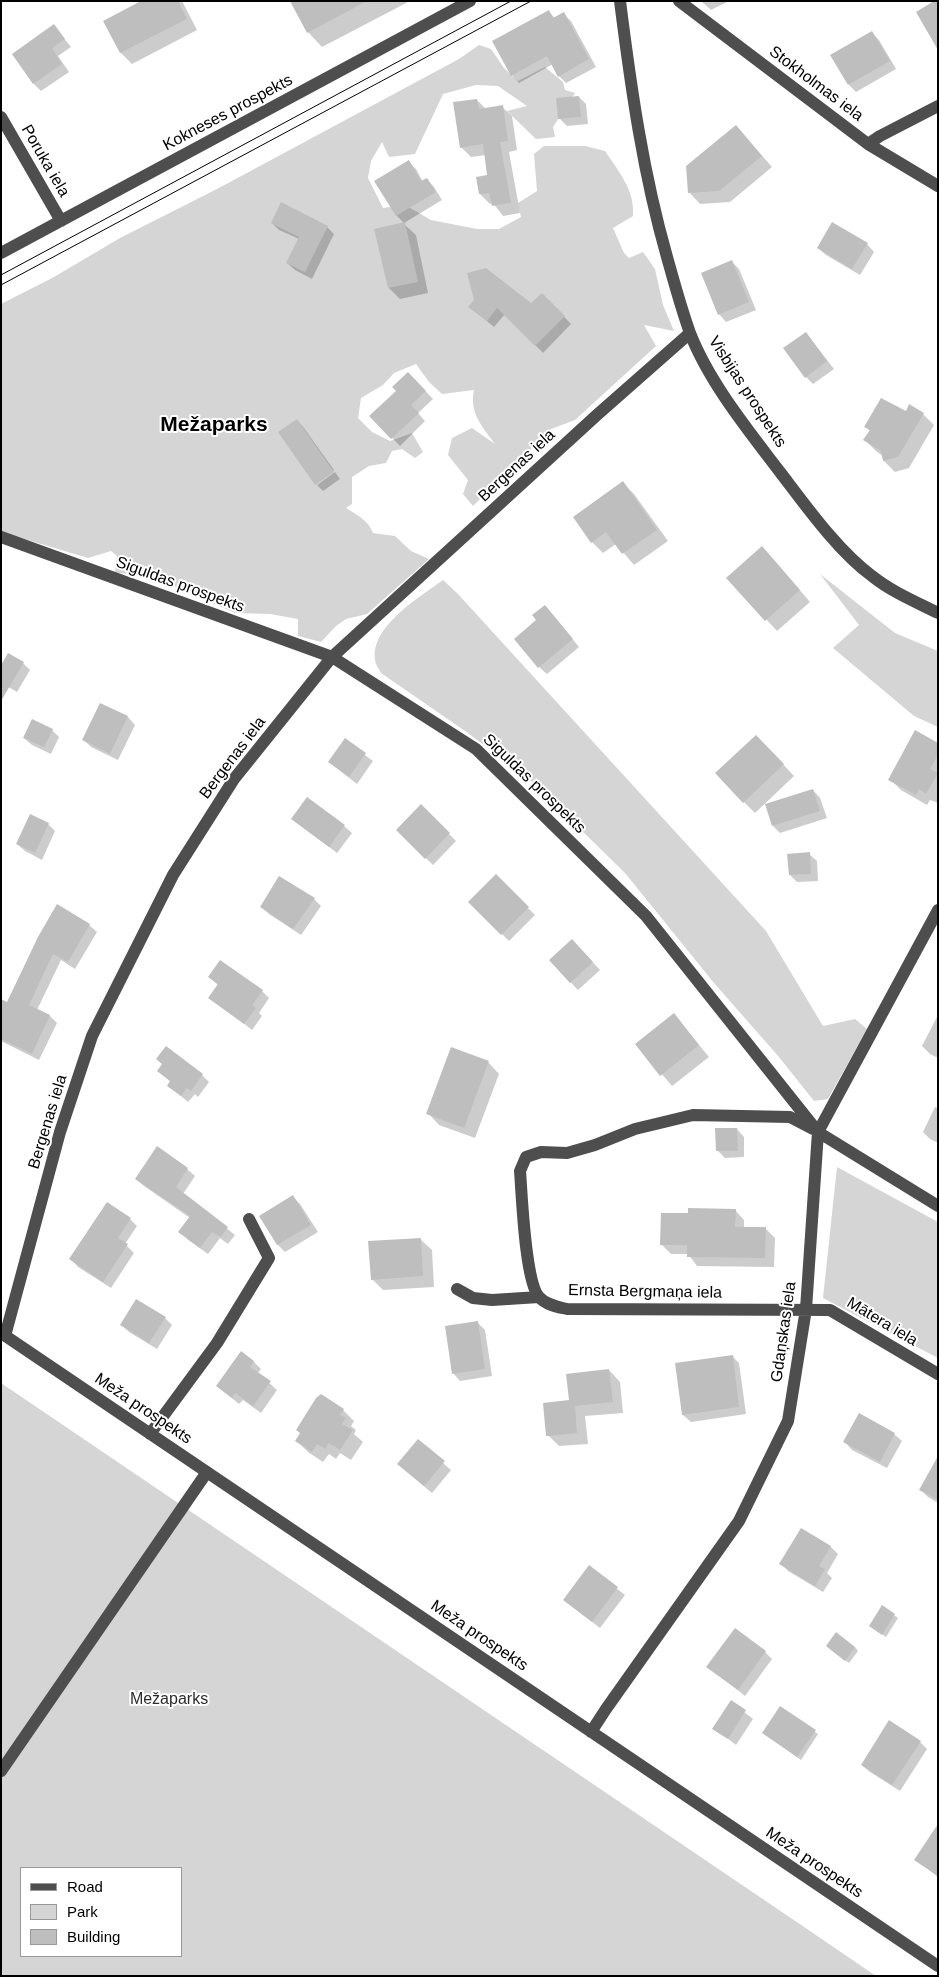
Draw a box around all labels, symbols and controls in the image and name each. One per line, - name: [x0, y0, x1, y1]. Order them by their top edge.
- street label: Stokholmas iela: [765, 42, 867, 126]
- street label: Kokneses prospekts: [160, 71, 296, 155]
- street label: Poruka iela: [17, 122, 73, 200]
- street label: Visbijas prospekts: [704, 333, 790, 451]
- district label: Mežaparks: [160, 412, 268, 438]
- street label: Bergenas iela: [475, 426, 559, 506]
- street label: Siguldas prospekts: [113, 553, 247, 617]
- street label: Bergenas iela: [196, 713, 270, 803]
- street label: Siguldas prospekts: [479, 730, 589, 838]
- street label: Bergenas iela: [25, 1072, 71, 1172]
- street label: Gdaņskas iela: [767, 1280, 801, 1384]
- street label: Ernsta Bergmaņa iela: [568, 1281, 722, 1303]
- street label: Mātera iela: [843, 1293, 921, 1351]
- street label: Meža prospekts: [91, 1369, 195, 1449]
- street label: Meža prospekts: [427, 1596, 531, 1676]
- park label: Mežaparks: [130, 1690, 208, 1710]
- street label: Meža prospekts: [762, 1823, 866, 1903]
- legend: [20, 1867, 182, 1957]
- text: Road: [67, 1878, 103, 1895]
- text: Park: [67, 1903, 98, 1920]
- text: Building: [67, 1928, 120, 1945]

